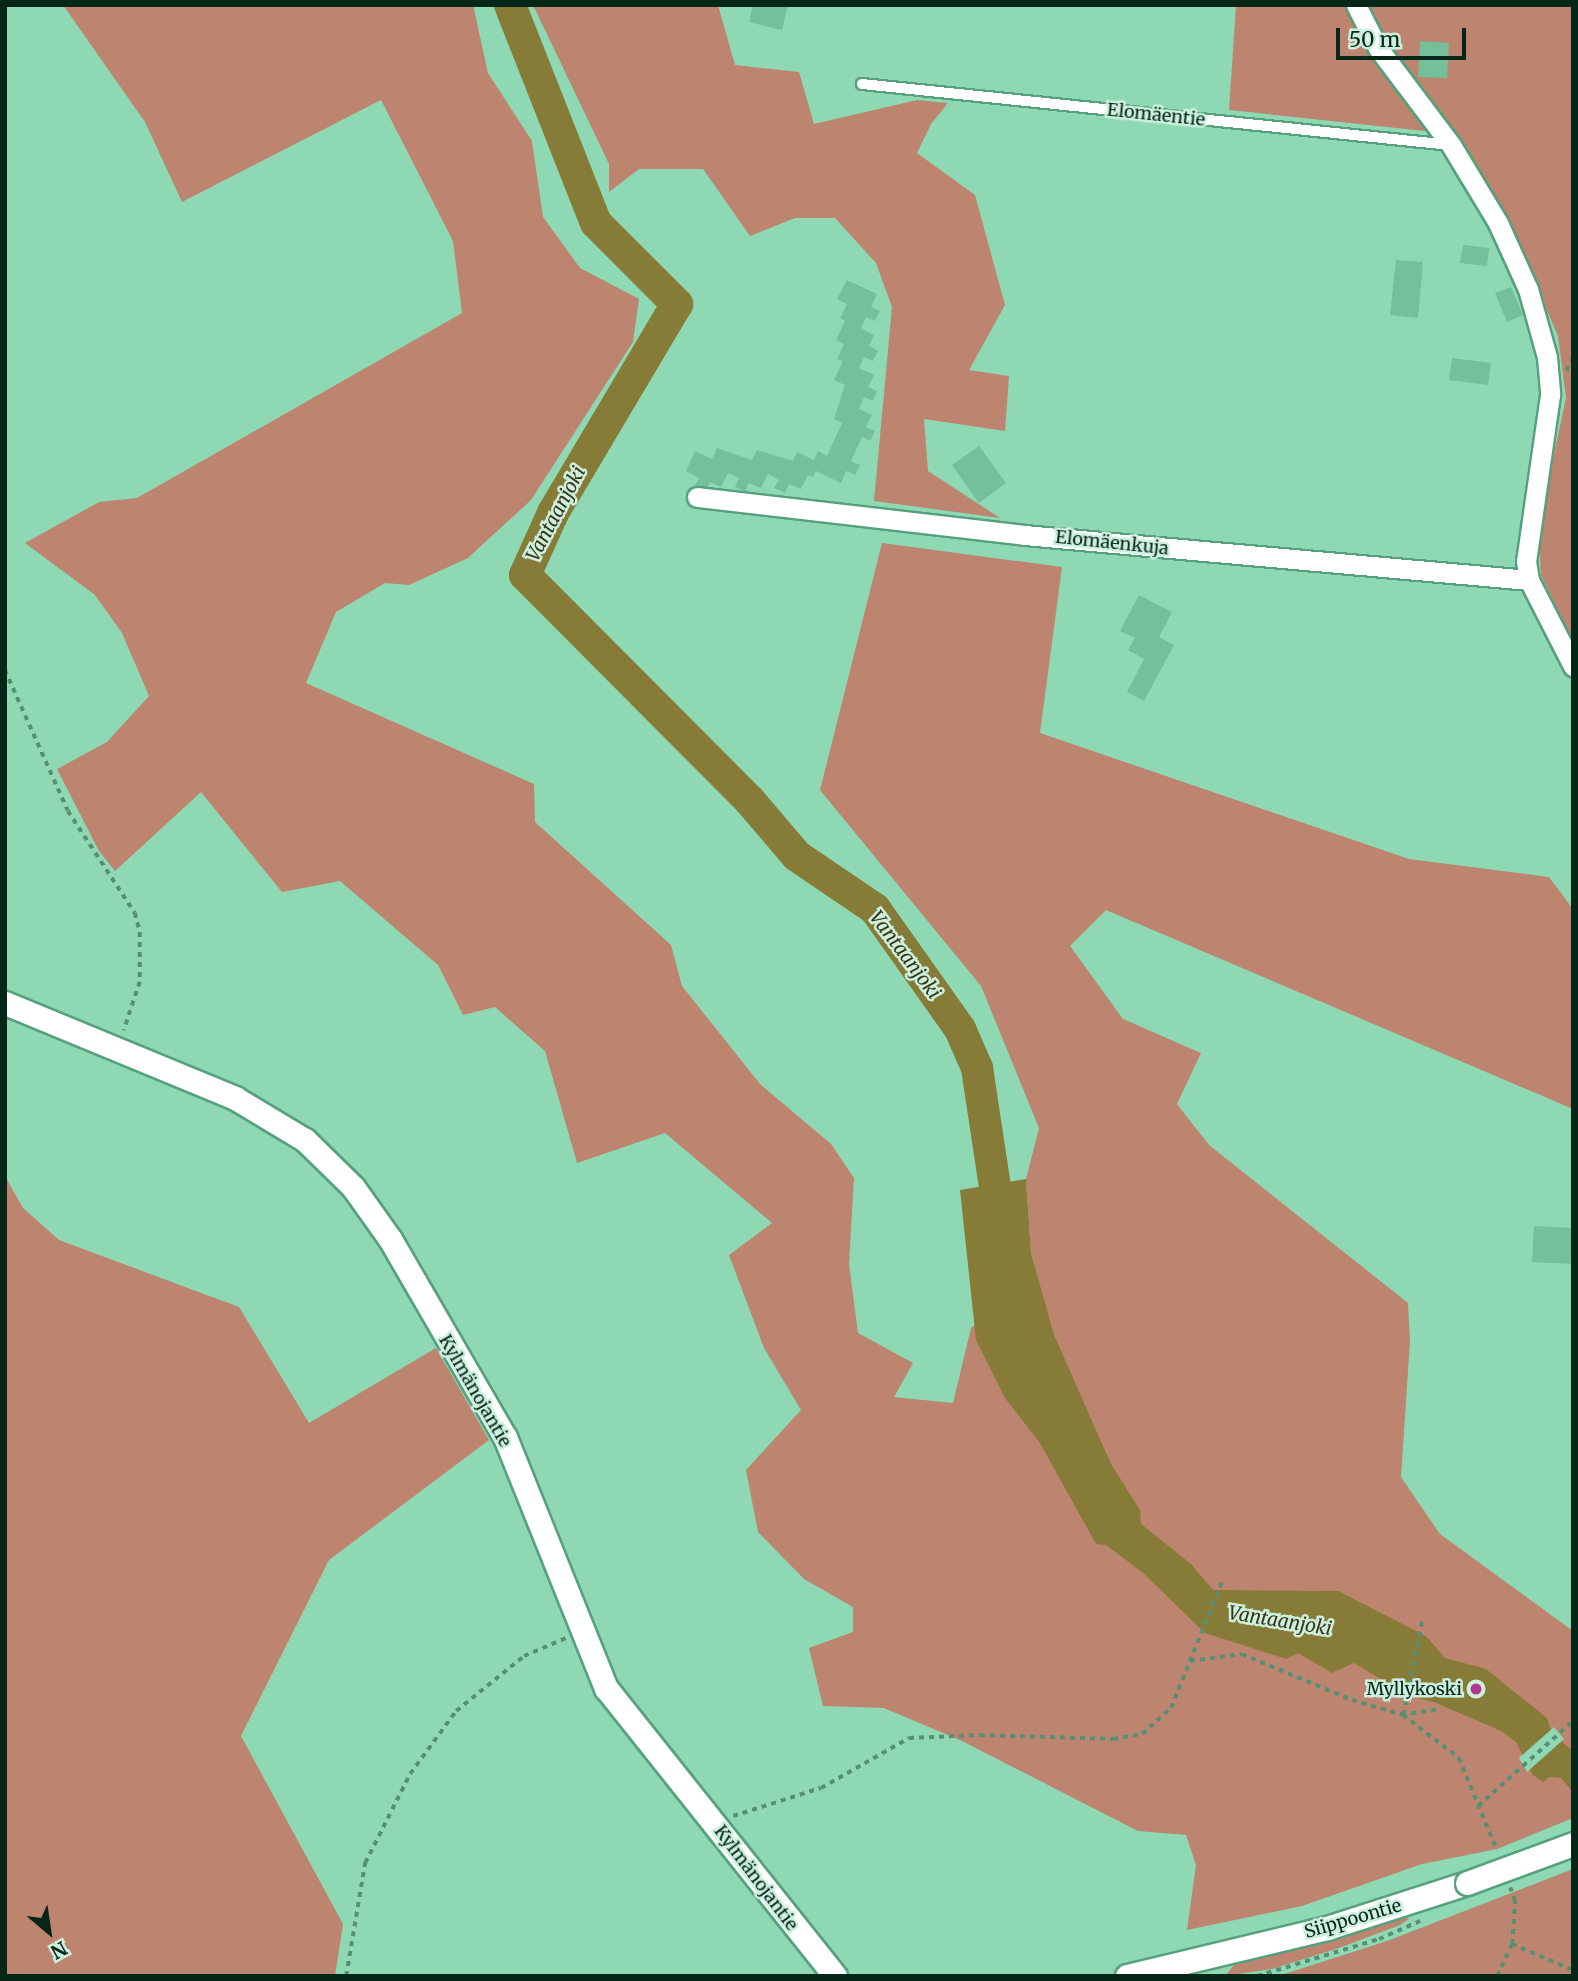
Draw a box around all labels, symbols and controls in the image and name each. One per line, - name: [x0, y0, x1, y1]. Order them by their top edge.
- scale bar: [1340, 14, 1470, 58]
- text: 50 m: [1349, 26, 1400, 53]
- street label: Elomäentie: [1106, 99, 1206, 131]
- water label: Vantaanjoki: [521, 463, 591, 565]
- street label: Elomäenkuja: [1054, 526, 1170, 560]
- water label: Vantaanjoki: [865, 907, 945, 1003]
- street label: Kylmänojantie: [434, 1331, 516, 1451]
- water label: Vantaanjoki: [1227, 1602, 1333, 1640]
- place label: Myllykoski: [1366, 1678, 1462, 1700]
- marker: Myllykoski: [1468, 1681, 1484, 1697]
- street label: Kylmänojantie: [709, 1821, 803, 1935]
- street label: Siippoontie: [1302, 1895, 1404, 1943]
- north arrow: [14, 1897, 84, 1967]
- text: N: [47, 1936, 72, 1964]

